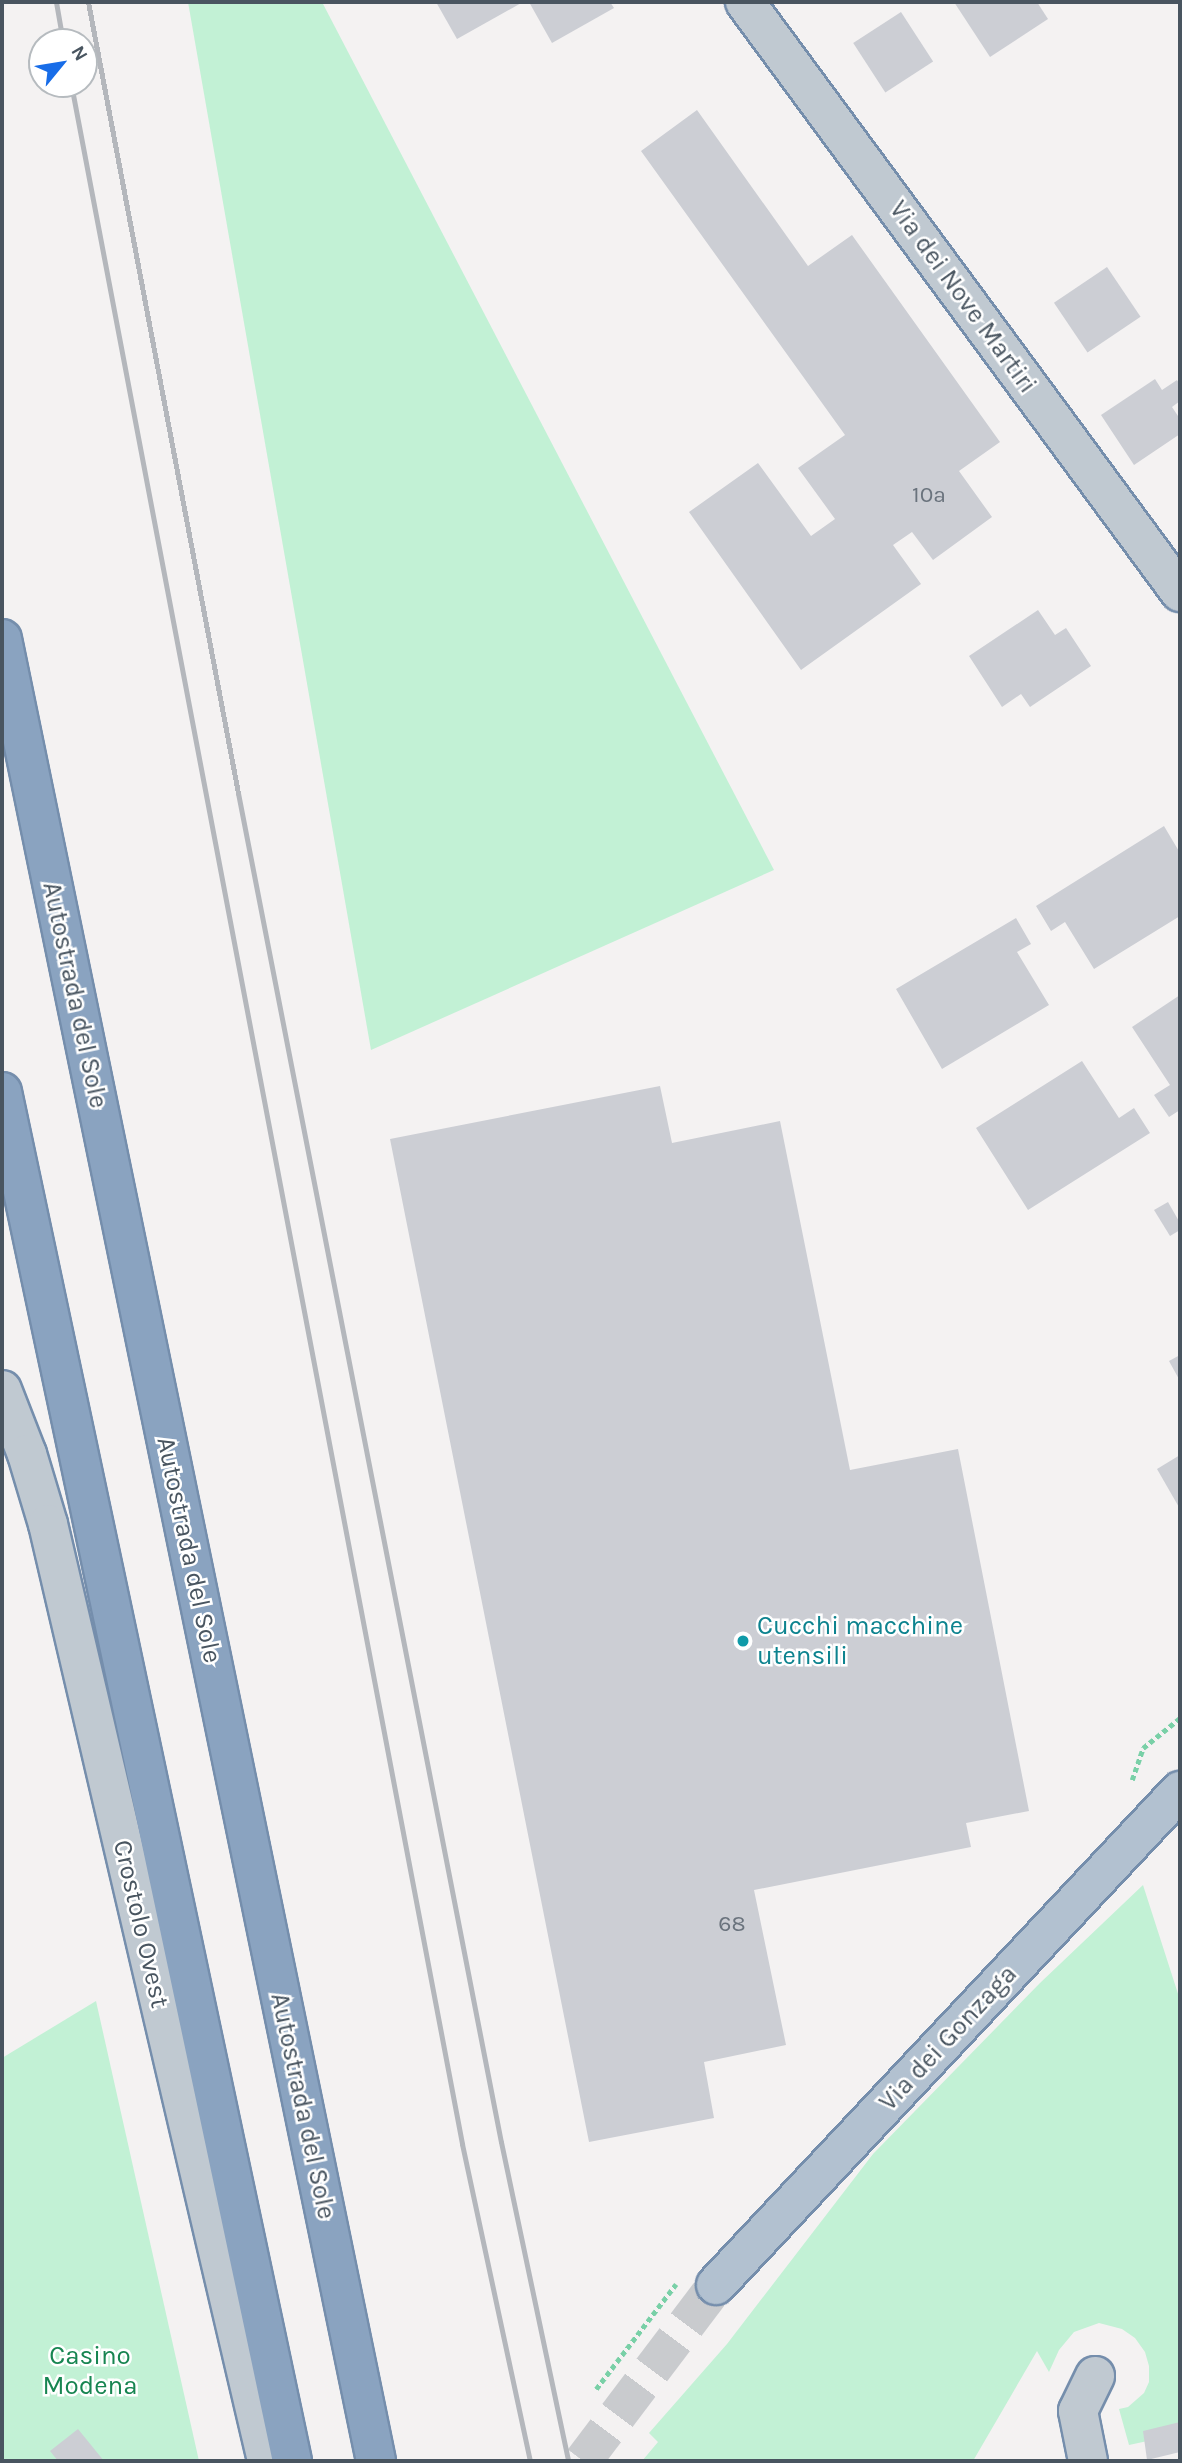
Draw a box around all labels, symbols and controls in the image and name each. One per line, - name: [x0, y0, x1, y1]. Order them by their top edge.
- north arrow: [28, 28, 98, 98]
- text: N: [67, 42, 92, 65]
- street label: Via dei Nove Martiri: [883, 195, 1043, 399]
- house number: 10a: [912, 481, 946, 509]
- street label: Autostrada del Sole: [36, 879, 114, 1111]
- street label: Autostrada del Sole: [150, 1434, 228, 1666]
- place label: Cucchi macchine utensili: [757, 1610, 963, 1672]
- marker: Cucchi macchine utensili: [735, 1633, 751, 1649]
- street label: Crostolo Ovest: [107, 1837, 175, 2011]
- house number: 68: [718, 1910, 746, 1938]
- street label: Via dei Gonzaga: [873, 1959, 1023, 2117]
- street label: Autostrada del Sole: [264, 1990, 342, 2222]
- park label: Casino Modena: [43, 2340, 137, 2402]

